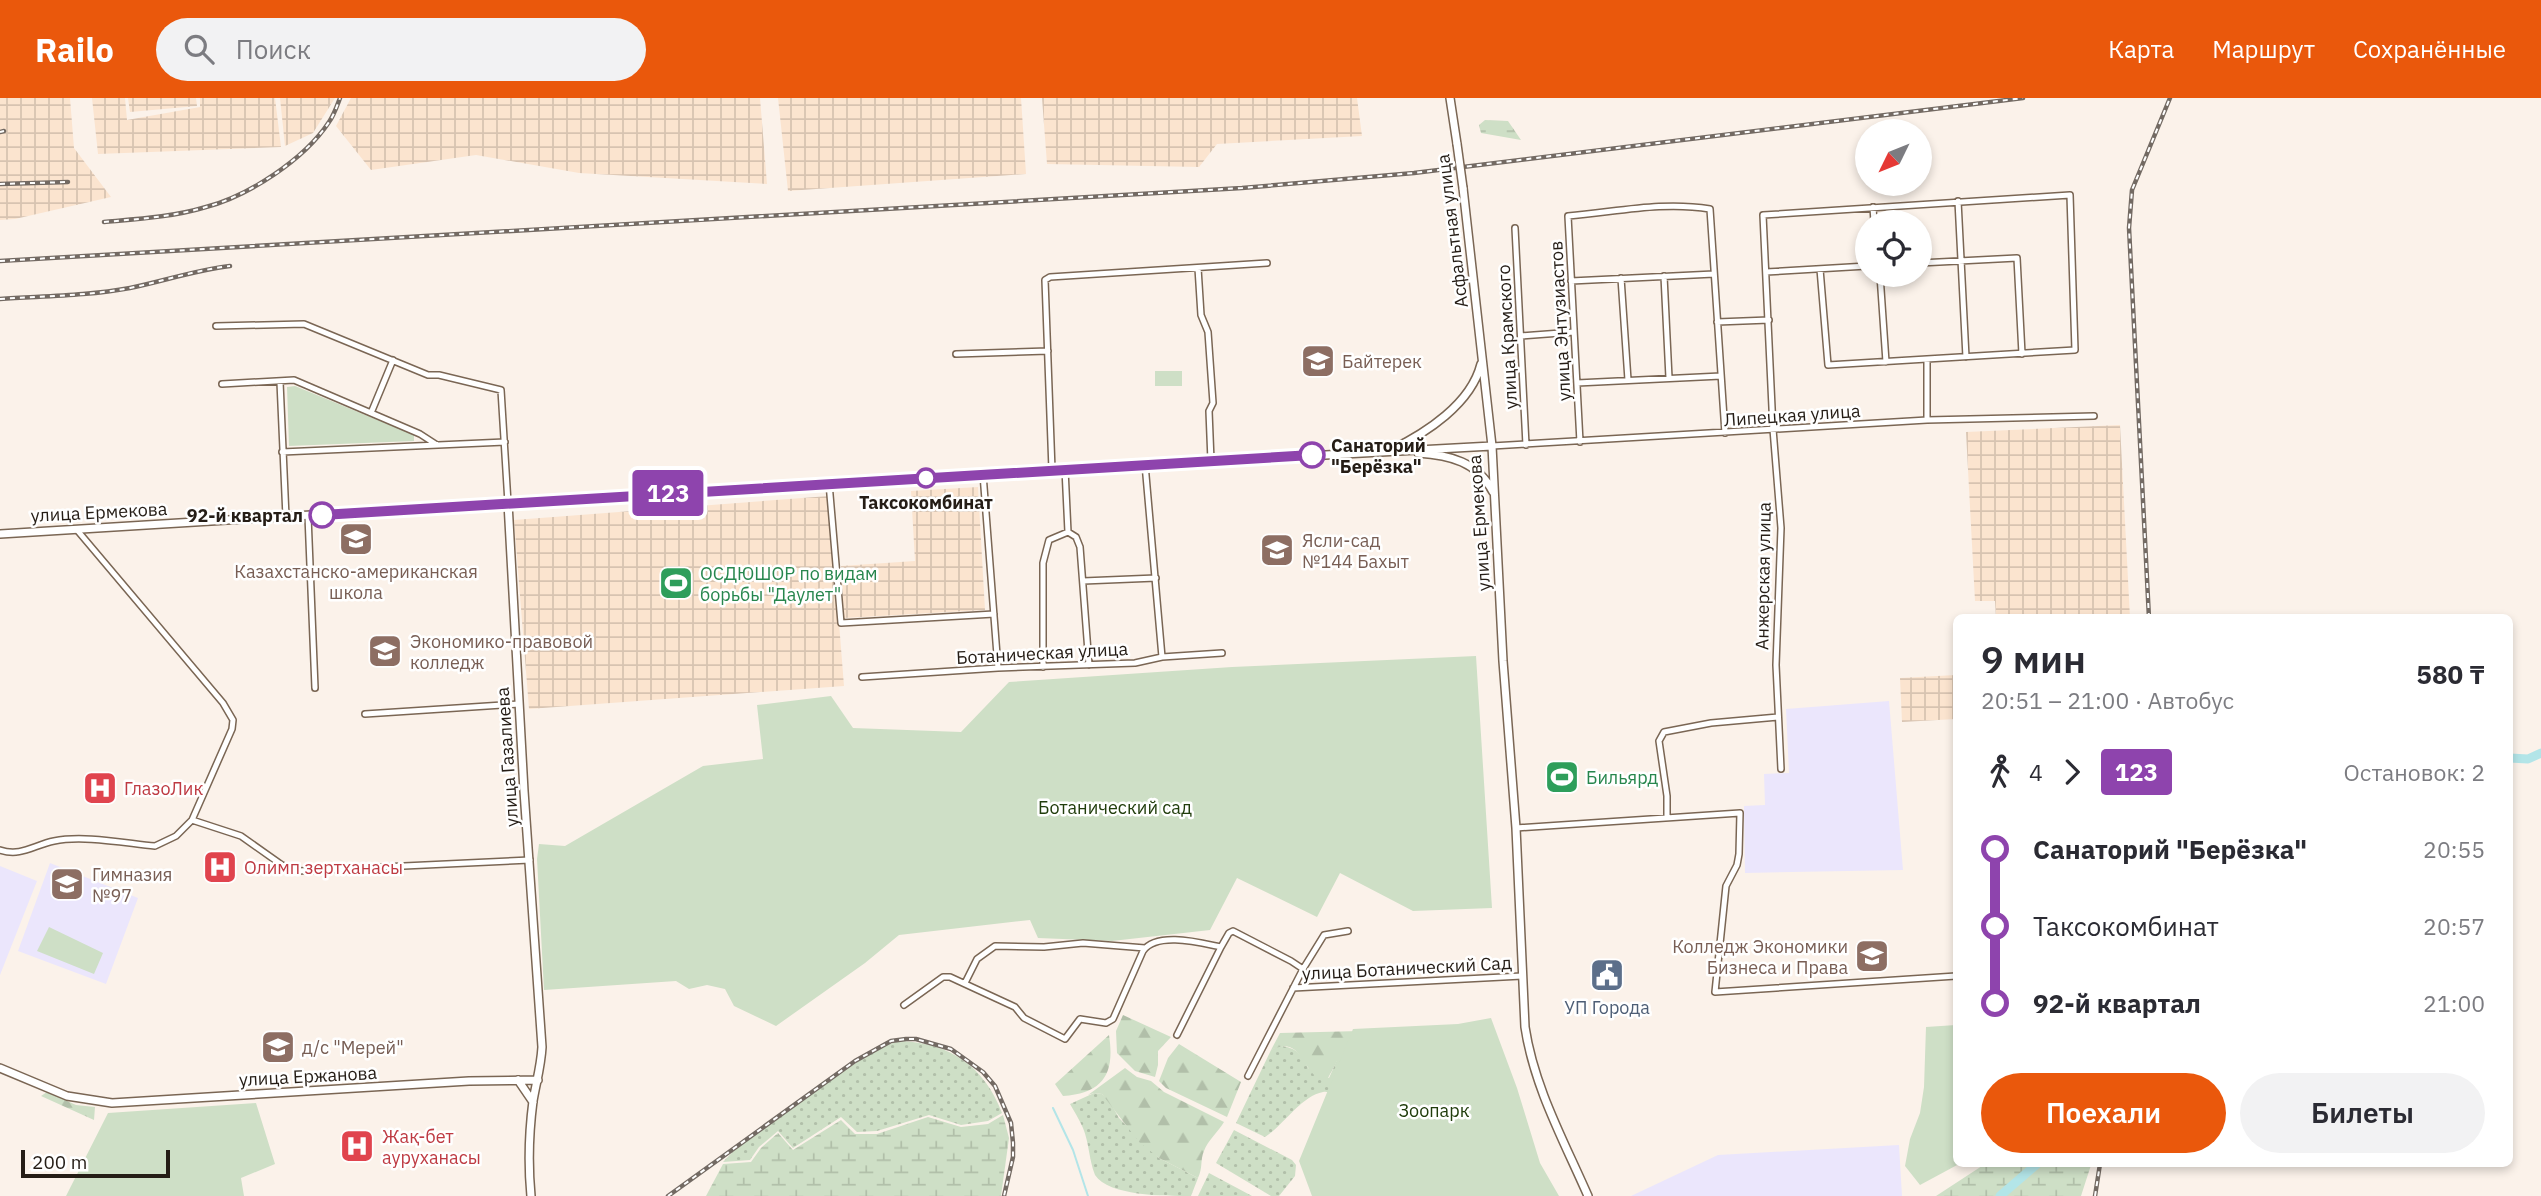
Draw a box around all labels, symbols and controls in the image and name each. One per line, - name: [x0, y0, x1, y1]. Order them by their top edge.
- search box: [156, 18, 646, 81]
- text: Railo: [35, 28, 114, 71]
- icon: search: [180, 30, 218, 68]
- text: Поиск: [236, 32, 311, 66]
- text: Карта: [2108, 33, 2174, 65]
- text: Маршрут: [2212, 33, 2315, 65]
- text: Сохранённые: [2353, 33, 2506, 65]
- north arrow: [1855, 119, 1932, 196]
- map controls: [1855, 119, 1932, 287]
- street label: Асфальтная улица: [1431, 152, 1473, 309]
- button: locate: [1855, 210, 1932, 287]
- street label: улица Энтузиастов: [1544, 240, 1576, 402]
- street label: улица Крамского: [1492, 264, 1522, 410]
- school or university icon: Байтерек: [1299, 342, 1337, 380]
- place label: Байтерек: [1342, 350, 1422, 373]
- street label: Липецкая улица: [1723, 399, 1861, 431]
- place label: Санаторий "Берёзка": [1331, 434, 1426, 478]
- marker: Санаторий "Берёзка": [1299, 442, 1325, 468]
- street label: улица Ермекова: [1463, 454, 1495, 592]
- marker: Таксокомбинат: [916, 468, 936, 488]
- line badge: 123: [628, 470, 708, 516]
- text: 123: [646, 477, 690, 509]
- place label: Таксокомбинат: [859, 491, 993, 514]
- street label: улица Ермекова: [30, 497, 168, 527]
- street label: Анжерская улица: [1750, 501, 1776, 650]
- marker: 92-й квартал: [309, 502, 335, 528]
- place label: 92-й квартал: [187, 504, 303, 527]
- school or university icon: Казахстанско-американская школа: [337, 520, 375, 558]
- place label: Ясли-сад №144 Бахыт: [1302, 529, 1409, 573]
- school or university icon: Ясли-сад №144 Бахыт: [1258, 531, 1296, 569]
- place label: Казахстанско-американская школа: [234, 560, 478, 604]
- place label: ОСДЮШОР по видам борьбы "Даулет": [700, 562, 878, 606]
- sports icon: ОСДЮШОР по видам борьбы "Даулет": [657, 564, 695, 602]
- place label: Экономико-правовой колледж: [410, 630, 593, 674]
- school or university icon: Экономико-правовой колледж: [366, 632, 404, 670]
- text: 9 мин: [1981, 634, 2086, 683]
- street label: Ботаническая улица: [956, 637, 1129, 669]
- text: 580 ₸: [2416, 657, 2485, 691]
- text: 20:51 – 21:00 · Автобус: [1981, 685, 2234, 715]
- street label: улица Газалиева: [491, 686, 523, 828]
- icon: walk: [1981, 753, 2019, 791]
- icon: forward: [2053, 753, 2091, 791]
- text: 123: [2115, 756, 2158, 788]
- text: 4: [2029, 757, 2043, 787]
- text: Остановок: 2: [2344, 757, 2485, 787]
- sports icon: Бильярд: [1543, 758, 1581, 796]
- place label: Бильярд: [1586, 766, 1659, 789]
- hospital icon: ГлазоЛик: [81, 769, 119, 807]
- place label: ГлазоЛик: [124, 777, 203, 800]
- park label: Ботанический сад: [1038, 796, 1192, 819]
- text: Санаторий "Берёзка": [2033, 832, 2307, 866]
- text: 20:55: [2423, 834, 2485, 864]
- hospital icon: Олимп зертханасы: [201, 848, 239, 886]
- place label: Олимп зертханасы: [244, 856, 403, 879]
- place label: Гимназия №97: [92, 863, 172, 907]
- school or university icon: Гимназия №97: [48, 865, 86, 903]
- text: Таксокомбинат: [2033, 909, 2219, 943]
- text: 20:57: [2423, 911, 2485, 941]
- place label: Колледж Экономики Бизнеса и Права: [1672, 935, 1848, 979]
- school or university icon: Колледж Экономики Бизнеса и Права: [1853, 937, 1891, 975]
- street label: улица Ботанический Сад: [1301, 951, 1513, 985]
- public building icon: УП Города: [1588, 956, 1626, 994]
- text: 92-й квартал: [2033, 986, 2201, 1020]
- text: 21:00: [2423, 988, 2485, 1018]
- place label: УП Города: [1564, 996, 1650, 1019]
- school or university icon: д/с "Мерей": [259, 1028, 297, 1066]
- place label: д/с "Мерей": [302, 1036, 404, 1059]
- street label: улица Ержанова: [238, 1061, 378, 1091]
- button: Поехали: [1981, 1073, 2226, 1153]
- button: Билеты: [2240, 1073, 2485, 1153]
- park label: Зоопарк: [1398, 1099, 1470, 1122]
- place label: Жақ-бет ауруханасы: [382, 1125, 481, 1169]
- hospital icon: Жақ-бет ауруханасы: [338, 1127, 376, 1165]
- scale bar: [21, 1147, 170, 1179]
- text: 200 m: [32, 1150, 87, 1174]

